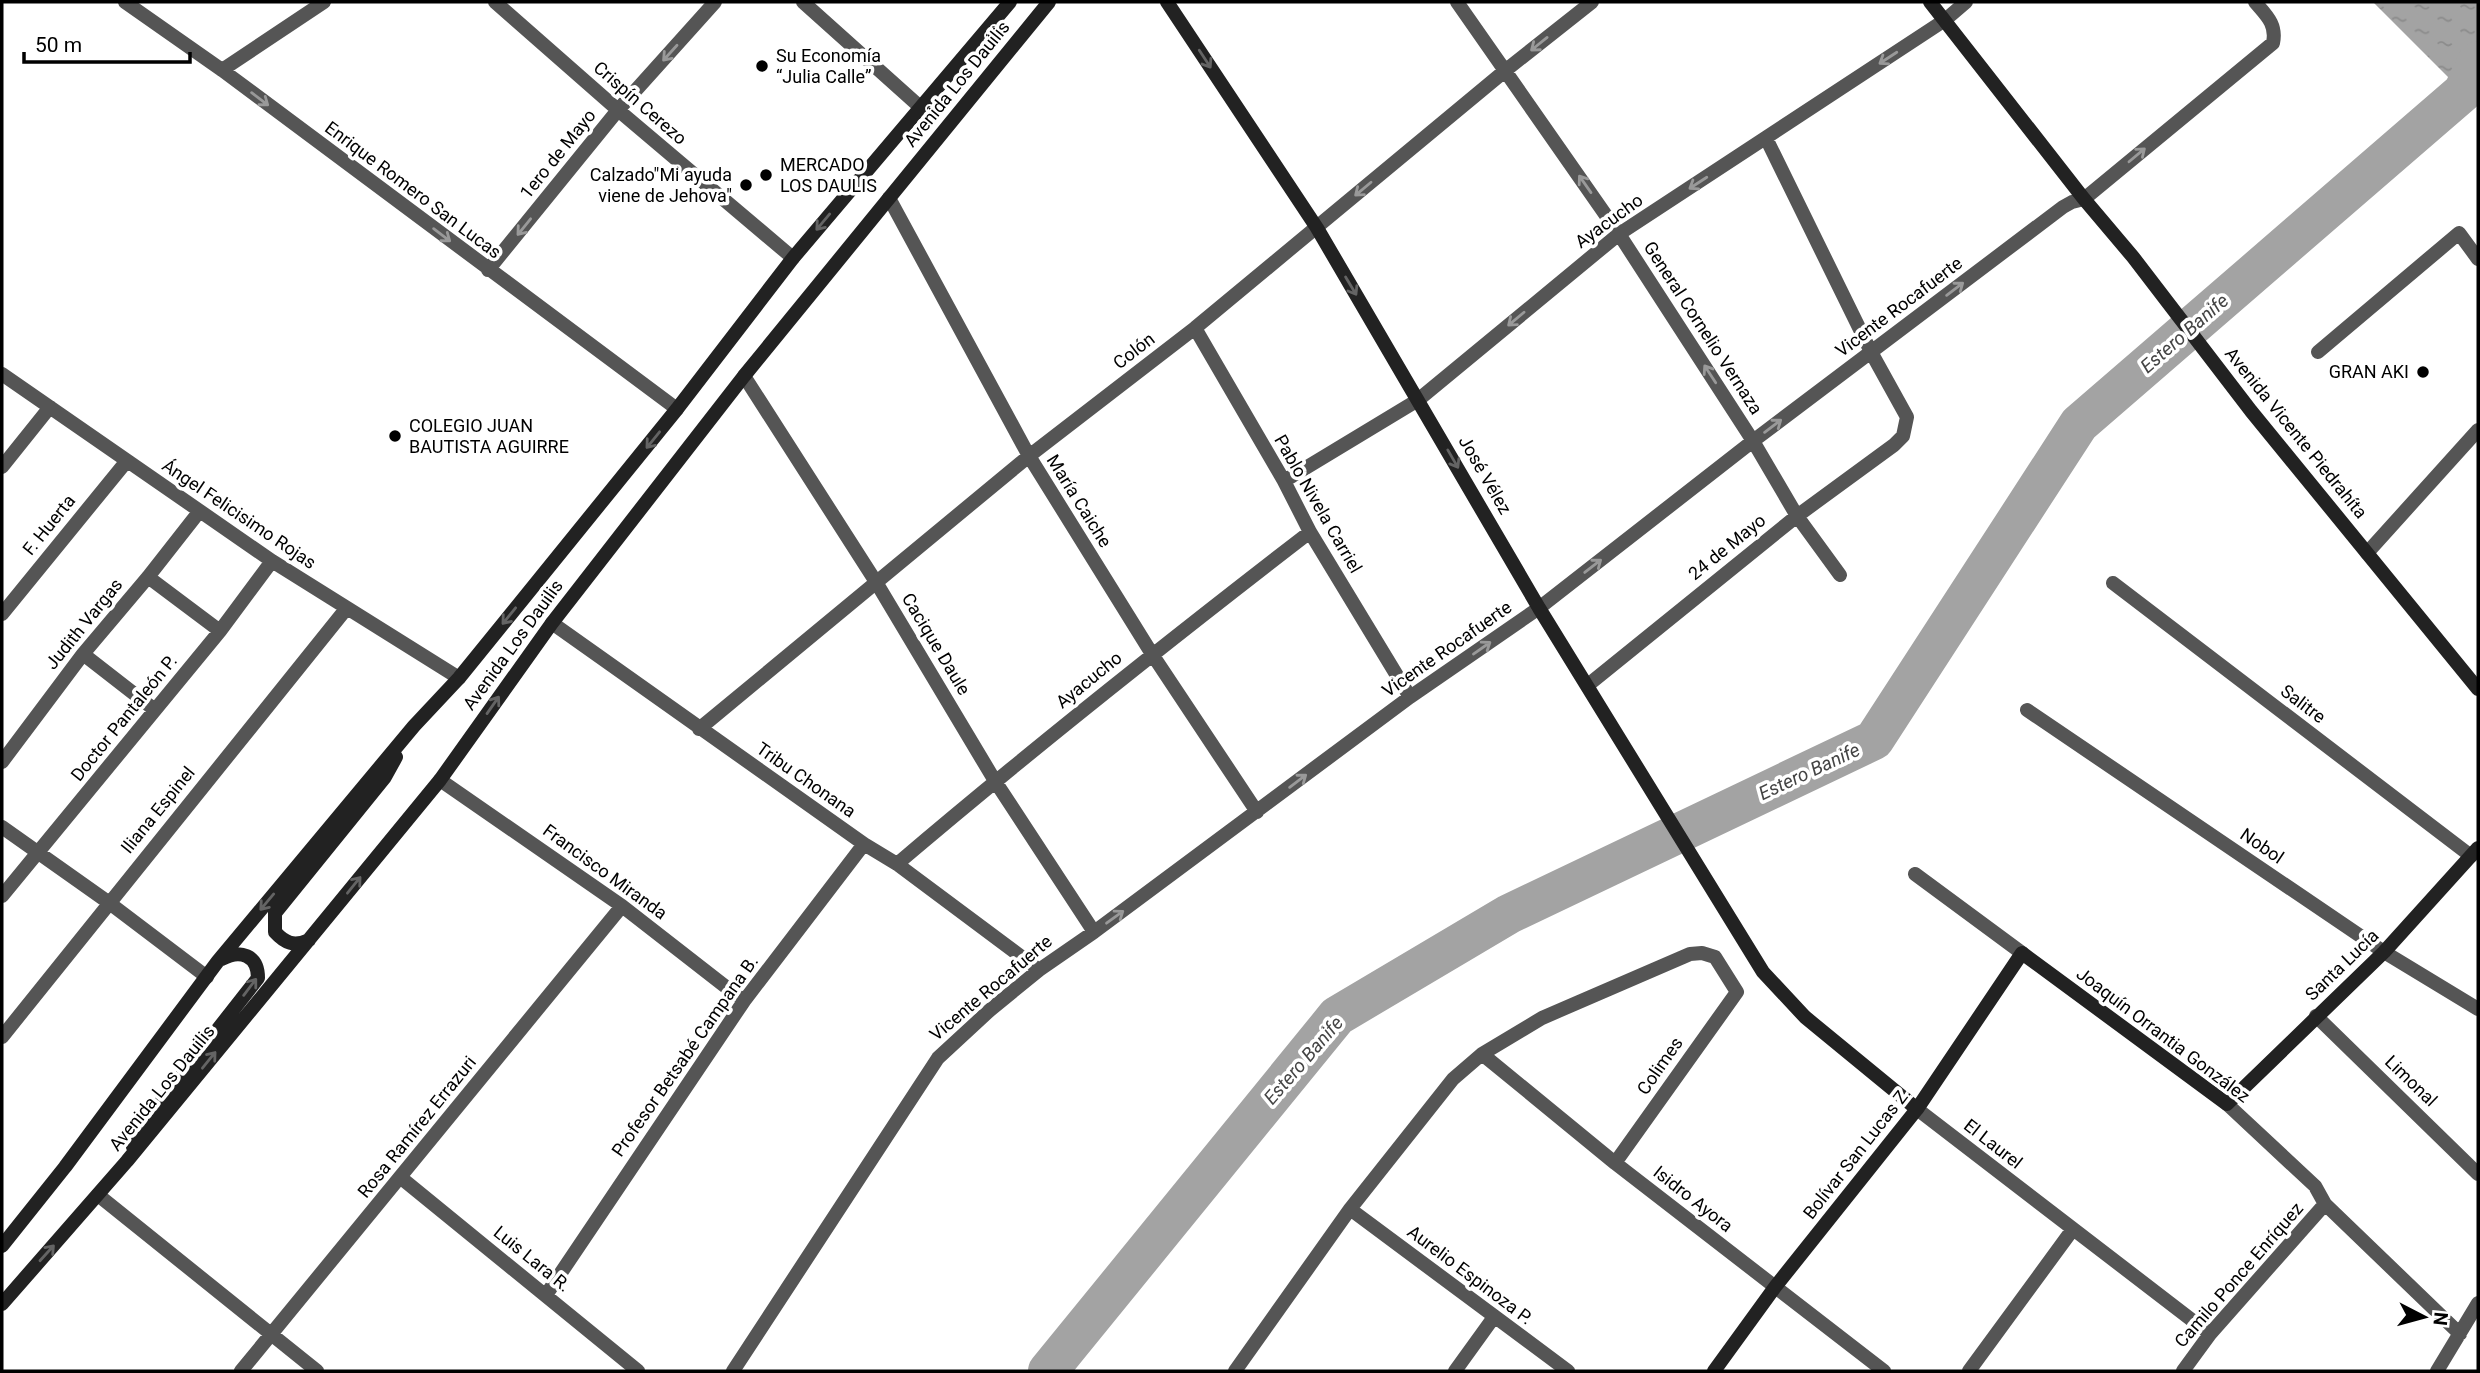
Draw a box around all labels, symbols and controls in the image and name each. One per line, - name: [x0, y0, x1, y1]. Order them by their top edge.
- street label: Avenida Los Dauilis: [899, 17, 1014, 151]
- scale bar: [24, 21, 191, 65]
- text: 50 m: [35, 33, 82, 57]
- one-way arrow: [1530, 37, 1548, 52]
- one-way arrow: [662, 43, 678, 61]
- place label: Su Economía “Julia Calle”: [776, 45, 881, 87]
- one-way arrow: [1198, 48, 1212, 68]
- one-way arrow: [1879, 51, 1898, 65]
- street label: Crispín Cerezo: [590, 57, 691, 149]
- marker: Su Economía “Julia Calle”: [754, 58, 770, 74]
- one-way arrow: [250, 91, 269, 106]
- street label: 1ero de Mayo: [515, 105, 600, 202]
- street label: Enrique Romero San Lucas: [321, 117, 505, 263]
- one-way arrow: [2127, 147, 2145, 163]
- place label: MERCADO LOS DAULIS: [780, 154, 877, 196]
- place label: Calzado"Mi ayuda viene de Jehova": [590, 164, 732, 206]
- marker: MERCADO LOS DAULIS: [758, 167, 774, 183]
- one-way arrow: [1578, 175, 1592, 194]
- one-way arrow: [1688, 176, 1708, 190]
- marker: Calzado"Mi ayuda viene de Jehova": [738, 177, 754, 193]
- one-way arrow: [1354, 181, 1372, 197]
- street label: Ayacucho: [1571, 189, 1647, 252]
- one-way arrow: [815, 213, 831, 231]
- one-way arrow: [516, 217, 531, 235]
- one-way arrow: [432, 228, 450, 243]
- street label: General Cornelio Vernaza: [1640, 237, 1767, 418]
- street label: Vicente Rocafuerte: [1831, 252, 1966, 361]
- one-way arrow: [1344, 276, 1358, 296]
- one-way arrow: [1945, 282, 1963, 297]
- water label: Estero Banife: [2136, 289, 2233, 378]
- one-way arrow: [1507, 311, 1525, 327]
- street label: Colón: [1109, 328, 1159, 373]
- street label: Avenida Vicente Piedrahíta: [2221, 343, 2372, 522]
- place label: GRAN AKI: [2329, 361, 2409, 382]
- marker: GRAN AKI: [2415, 364, 2431, 380]
- one-way arrow: [1702, 365, 1716, 385]
- place label: COLEGIO JUAN BAUTISTA AGUIRRE: [409, 415, 569, 457]
- one-way arrow: [1763, 419, 1782, 434]
- marker: COLEGIO JUAN BAUTISTA AGUIRRE: [387, 428, 403, 444]
- one-way arrow: [645, 430, 660, 448]
- street label: Pablo Nivela Carriel: [1270, 431, 1367, 577]
- street label: José Vélez: [1455, 432, 1516, 518]
- one-way arrow: [1446, 449, 1460, 469]
- street label: María Caiche: [1043, 451, 1116, 551]
- street label: Ángel Felicisimo Rojas: [158, 454, 320, 573]
- street label: F. Huerta: [18, 490, 79, 559]
- street label: 24 de Mayo: [1684, 509, 1769, 584]
- one-way arrow: [1583, 558, 1602, 573]
- street label: Judith Vargas: [41, 574, 127, 673]
- street label: Avenida Los Dauilis: [458, 575, 567, 714]
- street label: Cacique Daule: [898, 589, 975, 698]
- street label: Vicente Rocafuerte: [1378, 596, 1515, 701]
- one-way arrow: [502, 607, 517, 625]
- one-way arrow: [1472, 640, 1491, 655]
- street label: Ayacucho: [1052, 647, 1126, 712]
- street label: Doctor Pantaleón P.: [66, 650, 181, 785]
- street label: Salitre: [2277, 680, 2330, 727]
- one-way arrow: [486, 696, 500, 715]
- street label: Tribu Chonana: [753, 738, 860, 822]
- water label: Estero Banife: [1755, 738, 1864, 805]
- street label: Iliana Espinel: [116, 762, 199, 857]
- one-way arrow: [1288, 774, 1307, 789]
- street label: Francisco Miranda: [539, 820, 671, 924]
- street label: Nobol: [2237, 823, 2288, 868]
- one-way arrow: [346, 877, 362, 895]
- one-way arrow: [259, 892, 275, 910]
- one-way arrow: [1105, 909, 1124, 924]
- street label: Santa Lucía: [2301, 925, 2383, 1005]
- street label: Vicente Rocafuerte: [925, 930, 1056, 1045]
- street label: Profesor Betsabé Campana B.: [607, 951, 762, 1160]
- street label: Joaquín Orrantia González: [2073, 963, 2254, 1107]
- one-way arrow: [243, 978, 258, 996]
- water label: Estero Banife: [1259, 1011, 1348, 1109]
- street label: Avenida Los Dauilis: [104, 1021, 219, 1155]
- street label: Colimes: [1632, 1033, 1687, 1099]
- street label: Limonal: [2381, 1051, 2442, 1111]
- one-way arrow: [201, 1052, 217, 1070]
- street label: Rosa Ramírez Errazuri: [353, 1052, 480, 1202]
- street label: Bolívar San Lucas Z.: [1799, 1082, 1915, 1223]
- street label: El Laurel: [1960, 1114, 2027, 1173]
- street label: Isidro Ayora: [1649, 1161, 1737, 1236]
- street label: Camilo Ponce Enríquez: [2170, 1198, 2307, 1351]
- street label: Luis Lara R.: [490, 1221, 575, 1296]
- street label: Aurelio Espinoza P.: [1404, 1221, 1537, 1328]
- one-way arrow: [39, 1244, 55, 1262]
- north arrow: [2389, 1282, 2459, 1352]
- text: N: [2428, 1311, 2453, 1327]

